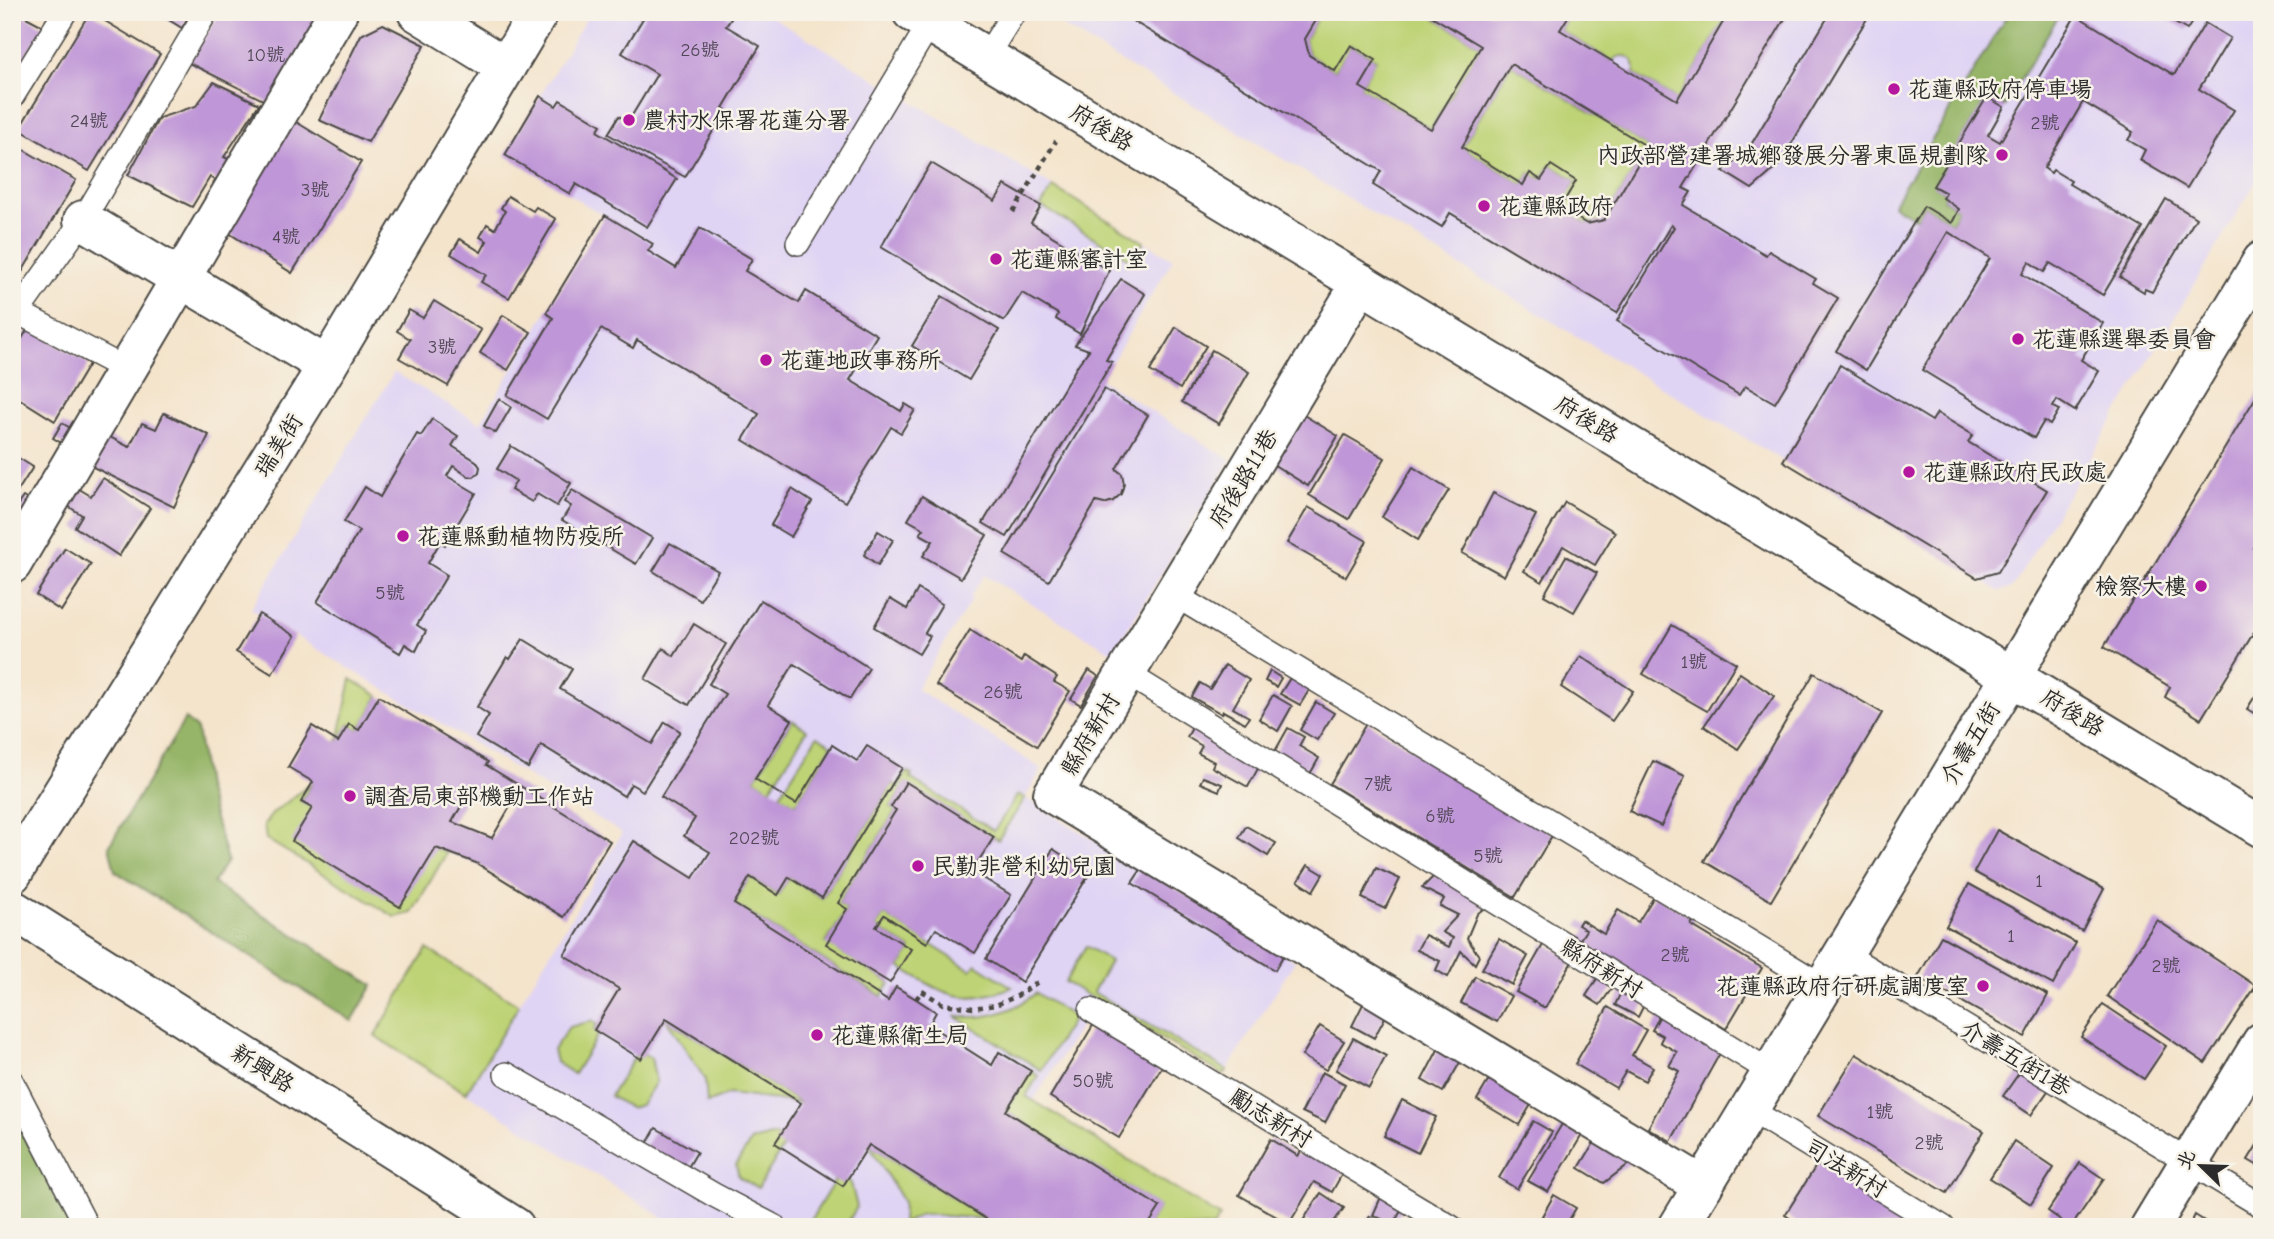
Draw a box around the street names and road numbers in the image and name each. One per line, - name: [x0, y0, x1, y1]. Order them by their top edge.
- street label: 府後路: [1065, 98, 1138, 157]
- street label: 府後路: [1550, 390, 1623, 449]
- street label: 瑞美街: [249, 409, 308, 482]
- street label: 府後路11巷: [1203, 423, 1284, 532]
- street label: 府後路: [2036, 683, 2109, 742]
- street label: 縣府新村: [1055, 688, 1126, 781]
- street label: 介壽五街: [1935, 697, 2006, 790]
- street label: 縣府新村: [1556, 933, 1648, 1004]
- street label: 介壽五街1巷: [1956, 1015, 2077, 1102]
- street label: 新興路: [226, 1039, 299, 1098]
- street label: 勵志新村: [1224, 1083, 1317, 1154]
- street label: 司法新村: [1799, 1133, 1892, 1204]

